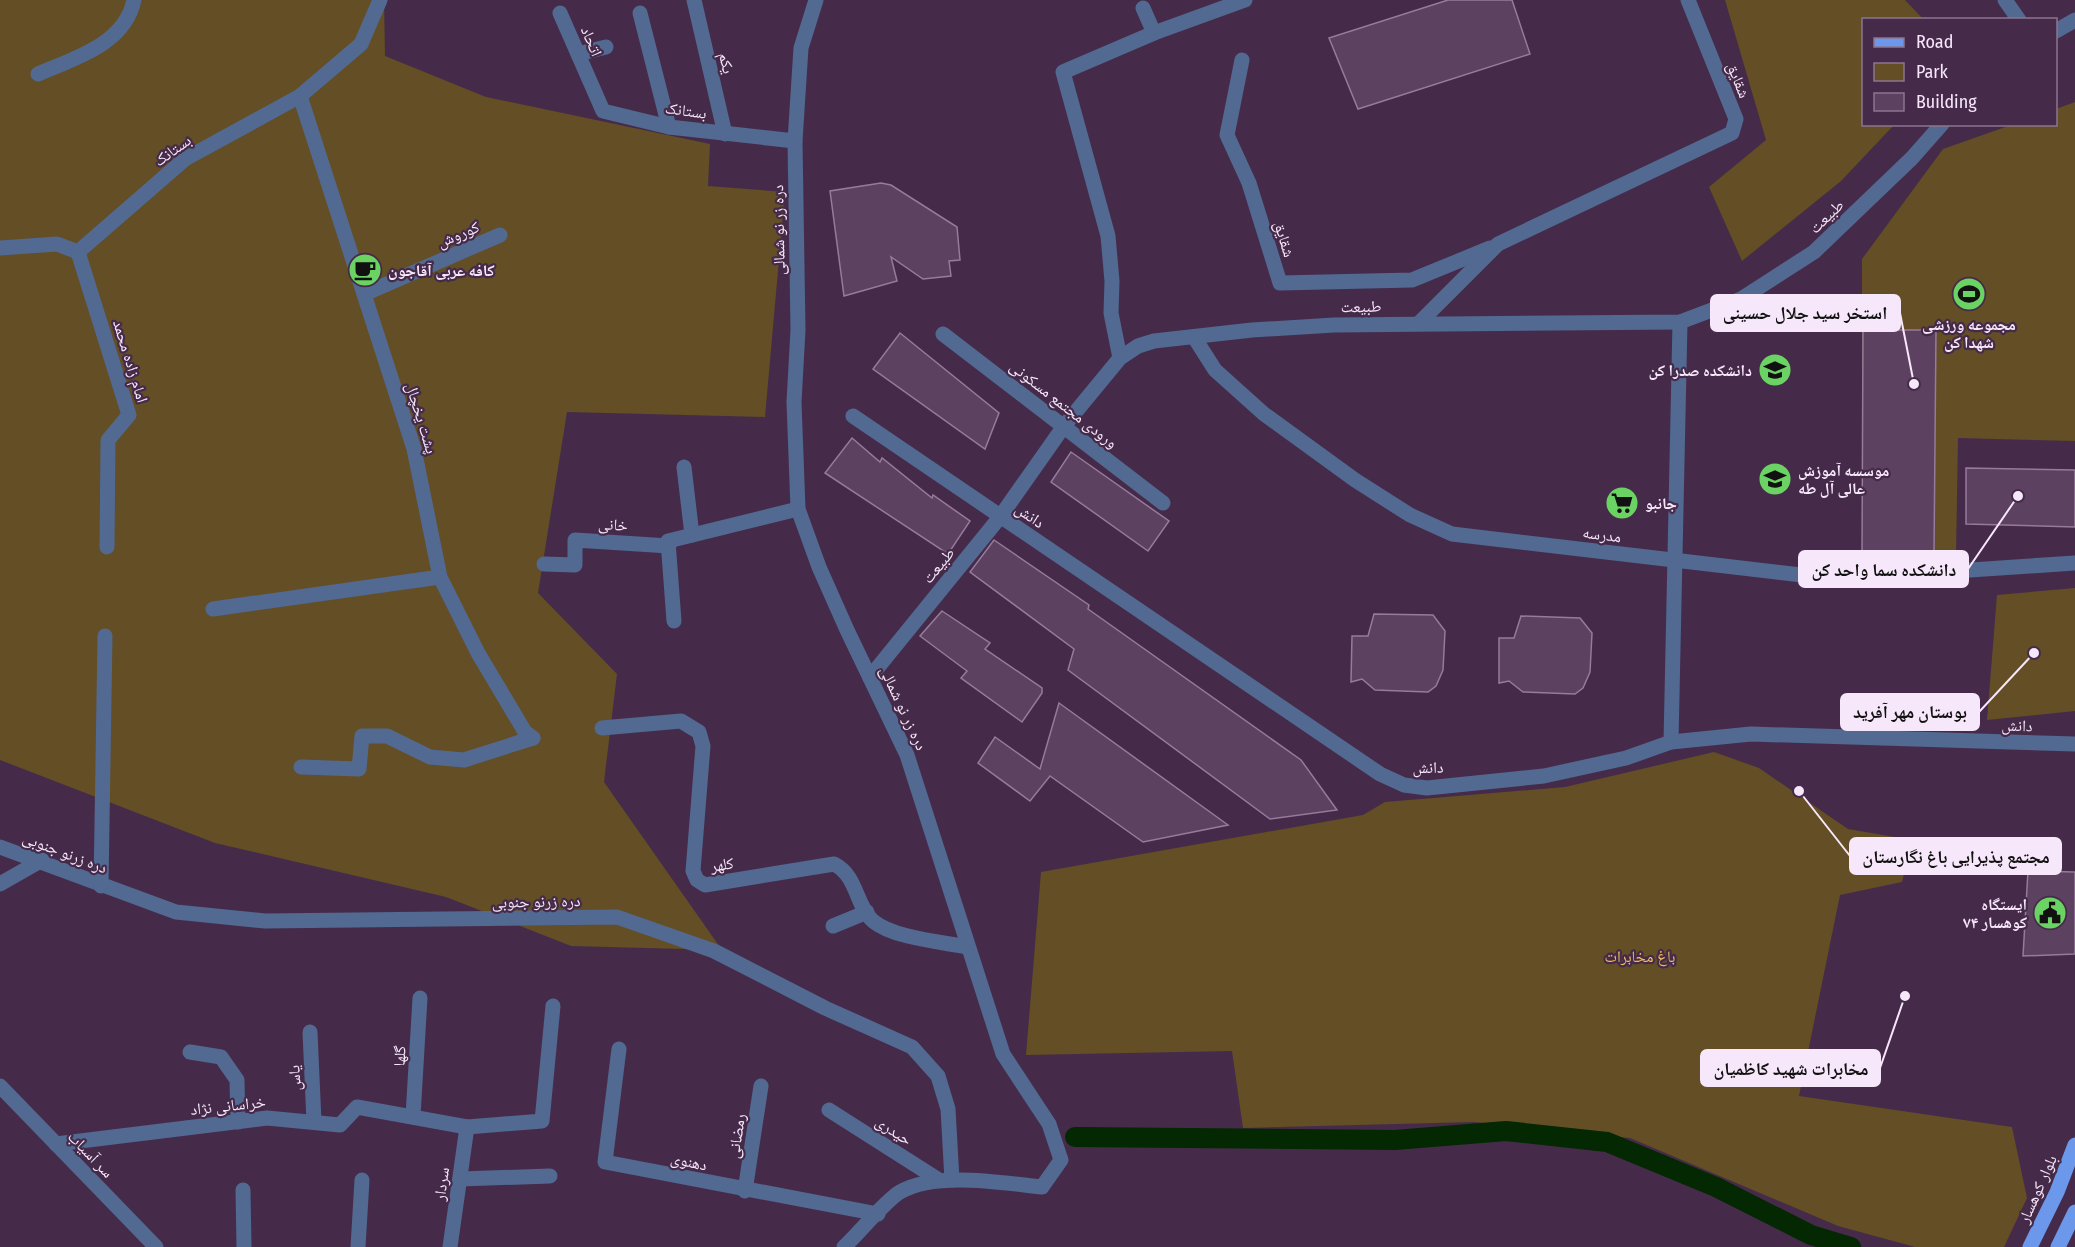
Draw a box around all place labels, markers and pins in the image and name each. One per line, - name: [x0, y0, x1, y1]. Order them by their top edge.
- cafe icon: کافه عربی آقاجون: [347, 252, 383, 288]
- place label: کافه عربی آقاجون: [388, 261, 495, 280]
- sports icon: مجموعه ورزشی شهدا کن: [1951, 276, 1987, 312]
- callout: استخر سید جلال حسینی: [1711, 295, 1900, 331]
- place label: مجموعه ورزشی شهدا کن: [1922, 315, 2016, 352]
- school or university icon: دانشکده صدرا کن: [1757, 352, 1793, 388]
- place label: دانشکده صدرا کن: [1649, 361, 1752, 380]
- school or university icon: موسسه آموزش عالی آل طه: [1757, 461, 1793, 497]
- place label: موسسه آموزش عالی آل طه: [1798, 461, 1889, 498]
- supermarket icon: جانبو: [1604, 485, 1640, 521]
- place label: جانبو: [1645, 494, 1677, 513]
- callout: دانشکده سما واحد کن: [1799, 551, 1968, 587]
- callout: بوستان مهر آفرید: [1841, 694, 1979, 730]
- callout: مجتمع پذیرایی باغ نگارستان: [1850, 838, 2061, 874]
- place label: ایستگاه ۷۴ کوهسار: [1963, 895, 2027, 932]
- public building icon: ایستگاه ۷۴ کوهسار: [2032, 895, 2068, 931]
- callout: مخابرات شهید کاظمیان: [1701, 1050, 1880, 1086]

